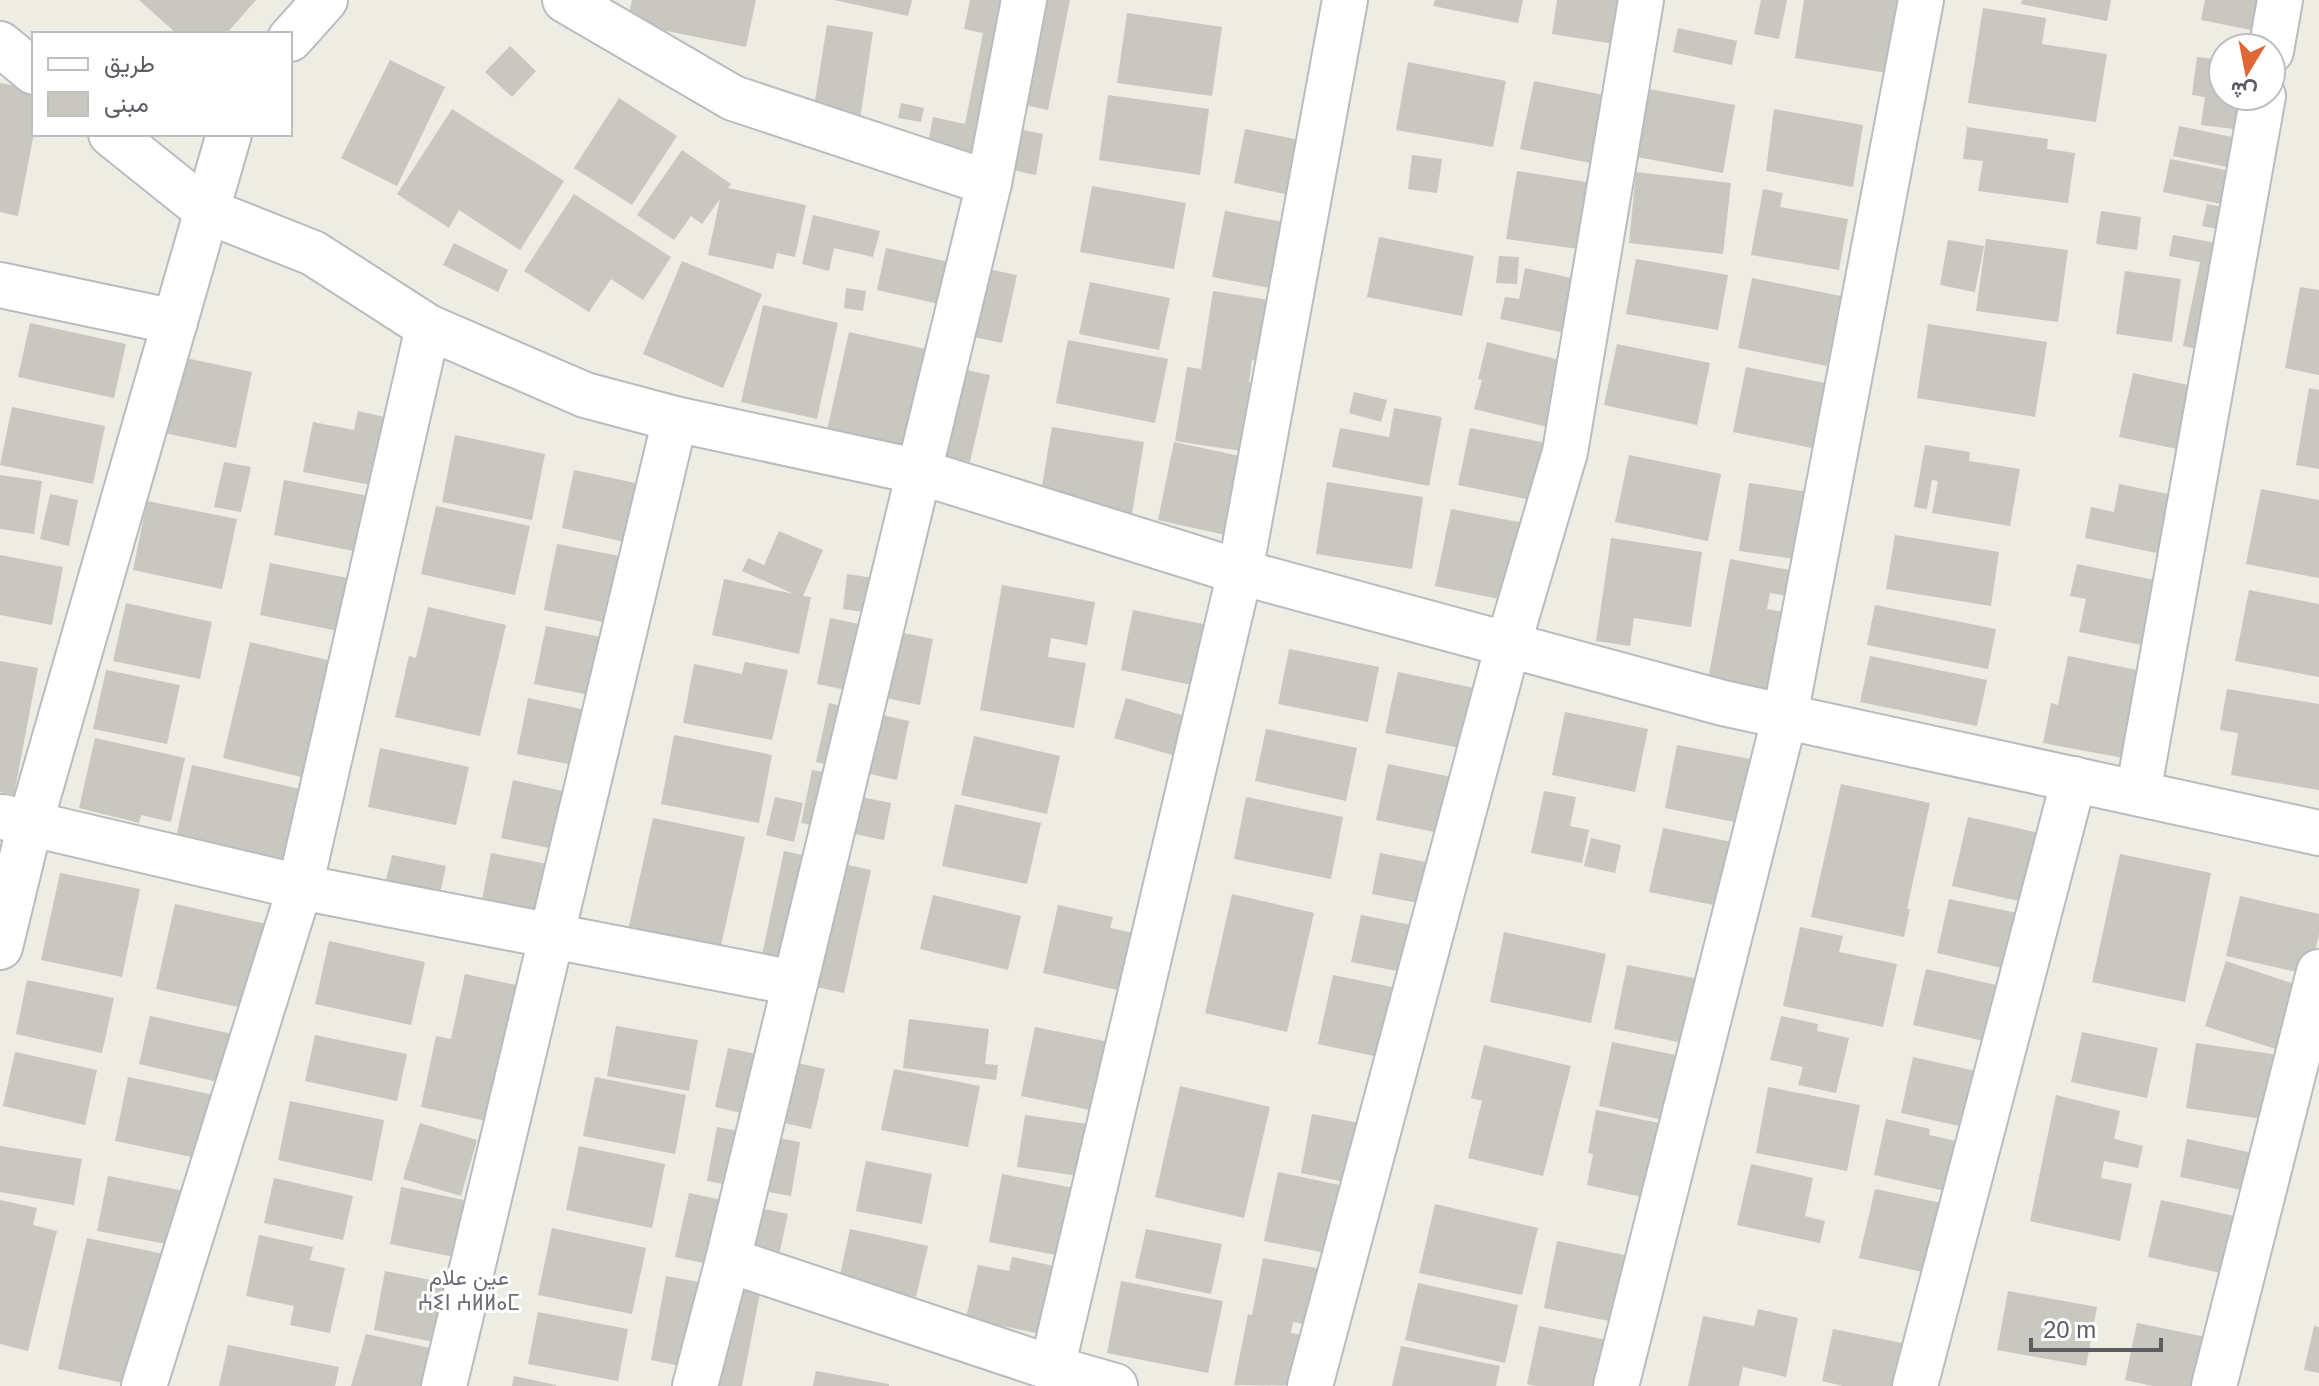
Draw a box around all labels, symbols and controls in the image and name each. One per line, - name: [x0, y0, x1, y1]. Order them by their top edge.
- legend: [32, 32, 292, 136]
- north arrow: [2207, 32, 2287, 112]
- text: طريق: [104, 50, 155, 79]
- text: ش: [2228, 76, 2259, 106]
- text: مبنى: [104, 90, 149, 118]
- district label: عين علام ⵄⵉⵏ ⵄⵍⵍⴰⵎ: [418, 1265, 520, 1315]
- scale bar: [2031, 1302, 2161, 1352]
- text: 20 m: [2043, 1316, 2096, 1343]

